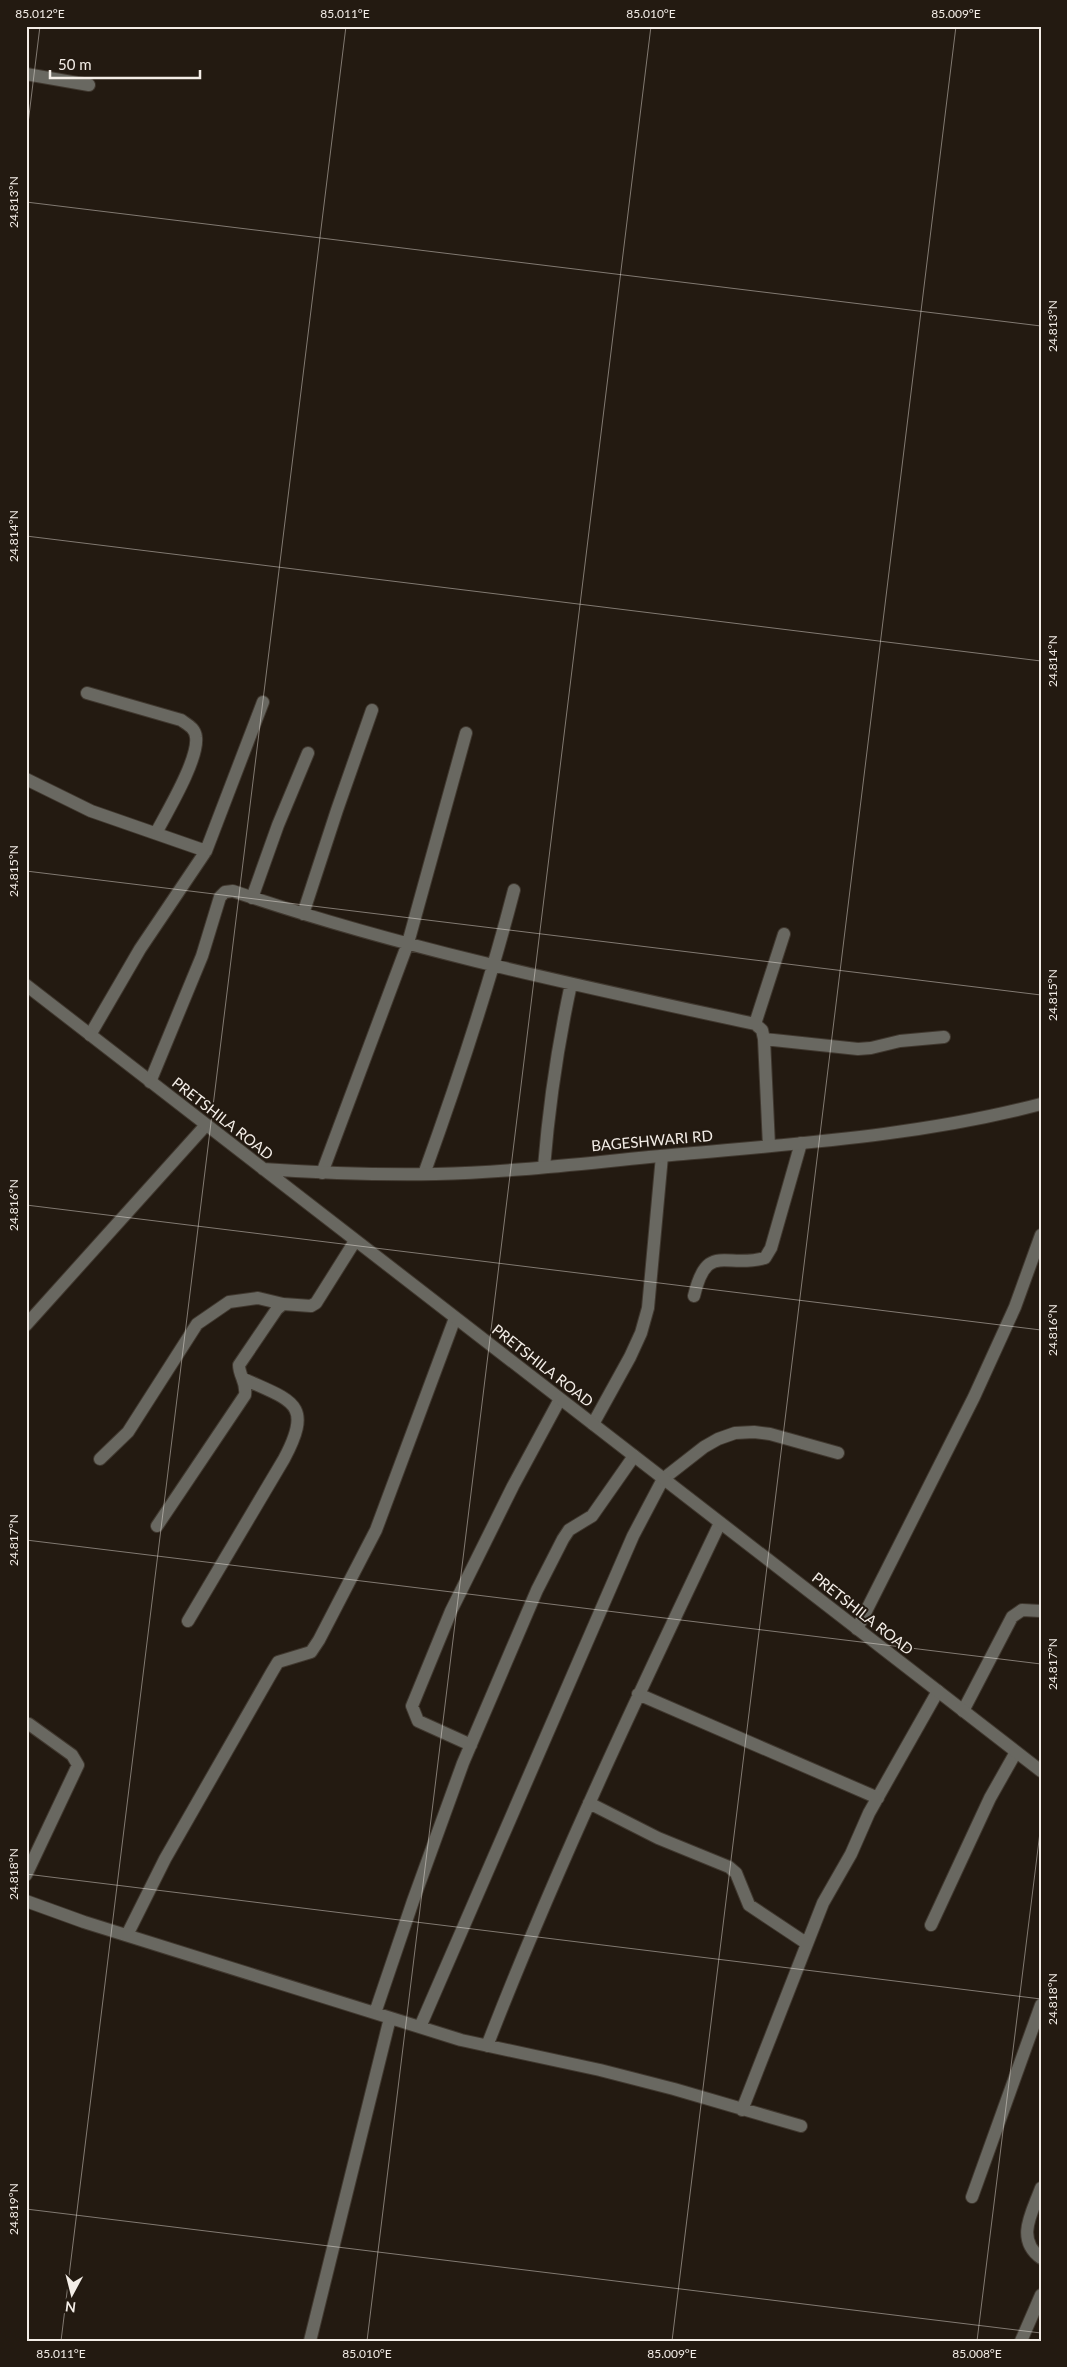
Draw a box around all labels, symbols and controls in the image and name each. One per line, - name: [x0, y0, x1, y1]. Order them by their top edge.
- text: 85.012°E: [15, 6, 65, 21]
- text: 85.011°E: [320, 6, 370, 21]
- text: 85.010°E: [626, 6, 676, 21]
- text: 85.009°E: [931, 6, 981, 21]
- scale bar: [50, 48, 200, 80]
- text: 50 m: [58, 55, 92, 73]
- text: 24.813°N: [6, 176, 21, 228]
- text: 24.813°N: [1045, 300, 1060, 352]
- text: 24.814°N: [6, 510, 21, 562]
- text: 24.814°N: [1045, 635, 1060, 687]
- text: 24.815°N: [6, 845, 21, 897]
- text: 24.815°N: [1045, 969, 1060, 1021]
- street label: PRETSHILA ROAD: [169, 1073, 277, 1163]
- street label: BAGESHWARI RD: [590, 1126, 714, 1154]
- text: 24.816°N: [6, 1179, 21, 1231]
- text: 24.816°N: [1045, 1304, 1060, 1356]
- street label: PRETSHILA ROAD: [489, 1320, 597, 1410]
- text: 24.817°N: [6, 1514, 21, 1566]
- street label: PRETSHILA ROAD: [809, 1568, 917, 1658]
- text: 24.817°N: [1045, 1638, 1060, 1690]
- text: 24.818°N: [6, 1848, 21, 1900]
- text: 24.818°N: [1045, 1973, 1060, 2025]
- text: 24.819°N: [6, 2183, 21, 2235]
- north arrow: [48, 2270, 98, 2320]
- text: N: [64, 2298, 77, 2316]
- text: 85.011°E: [36, 2346, 86, 2361]
- text: 85.010°E: [342, 2346, 392, 2361]
- text: 85.009°E: [647, 2346, 697, 2361]
- text: 85.008°E: [952, 2346, 1002, 2361]

